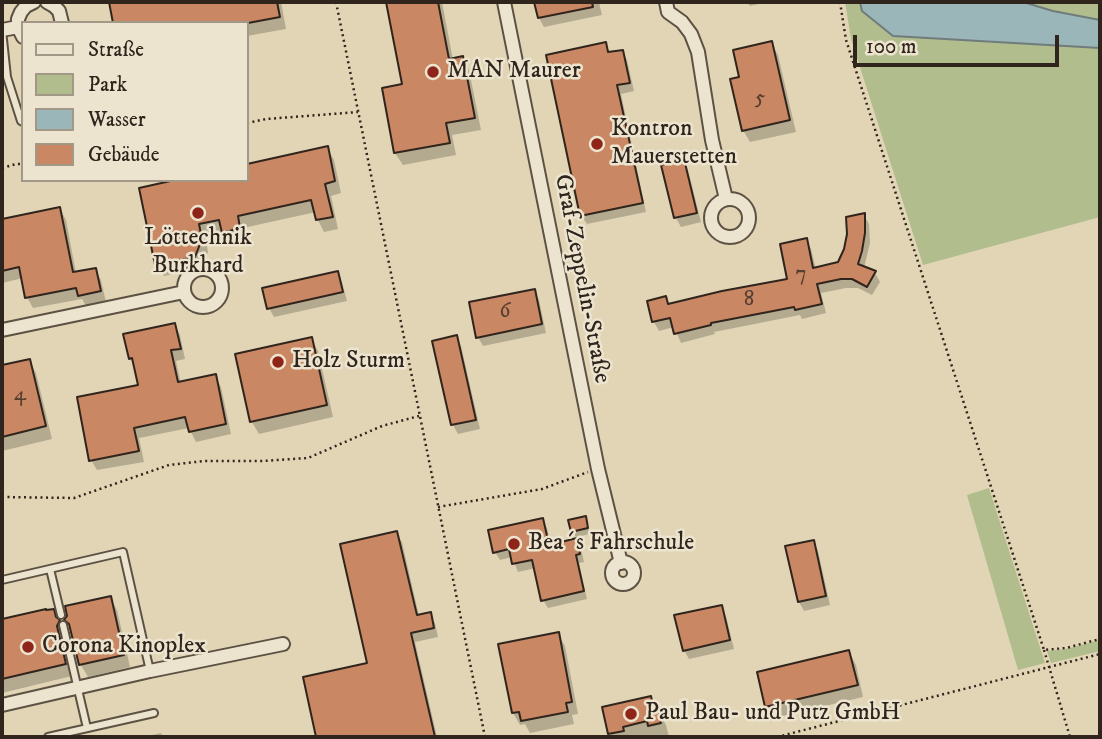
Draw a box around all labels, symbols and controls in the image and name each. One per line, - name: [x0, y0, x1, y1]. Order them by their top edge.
- legend: [21, 21, 248, 182]
- scale bar: [857, 21, 1064, 65]
- text: 100 m: [866, 34, 917, 60]
- text: Straße: [88, 37, 144, 63]
- place label: MAN Maurer: [447, 58, 581, 86]
- marker: MAN Maurer: [425, 64, 441, 80]
- text: Park: [88, 72, 127, 98]
- house number: 5: [755, 87, 765, 113]
- text: Wasser: [88, 107, 145, 133]
- place label: Kontron Mauerstetten: [611, 116, 737, 172]
- marker: Kontron Mauerstetten: [589, 136, 605, 152]
- text: Gebäude: [88, 142, 159, 168]
- street label: Graf-Zeppelin-Straße: [547, 172, 615, 386]
- marker: Löttechnik Burkhard: [190, 205, 206, 221]
- place label: Löttechnik Burkhard: [144, 225, 252, 281]
- house number: 7: [795, 263, 807, 289]
- house number: 8: [744, 288, 754, 314]
- house number: 6: [500, 300, 510, 326]
- place label: Holz Sturm: [292, 348, 405, 376]
- marker: Holz Sturm: [270, 354, 286, 370]
- house number: 4: [14, 383, 26, 409]
- place label: Bea´s Fahrschule: [528, 530, 694, 558]
- marker: Bea´s Fahrschule: [506, 536, 522, 552]
- place label: Corona Kinoplex: [42, 633, 206, 661]
- marker: Corona Kinoplex: [20, 639, 36, 655]
- place label: Paul Bau- und Putz GmbH: [645, 700, 901, 728]
- marker: Paul Bau- und Putz GmbH: [623, 706, 639, 722]

